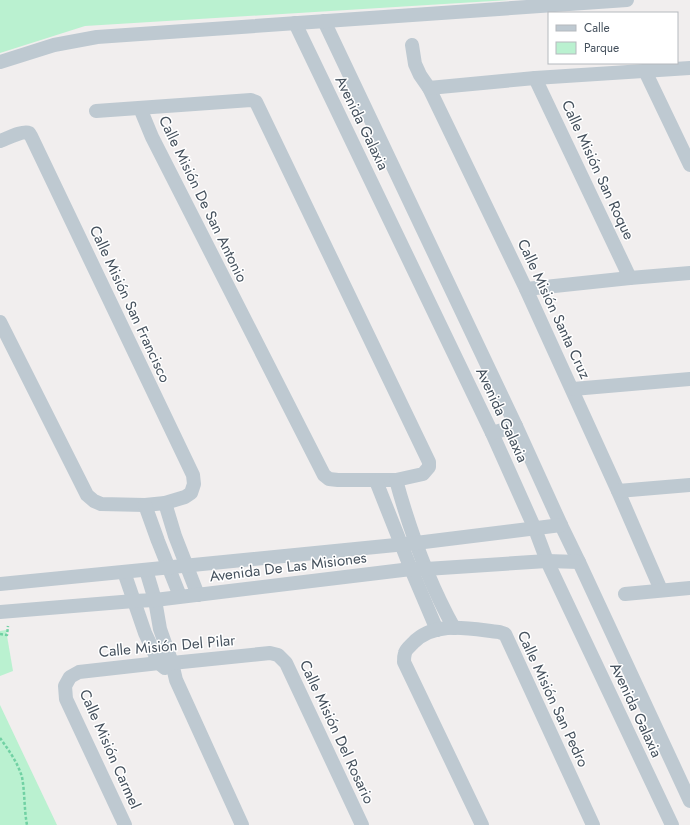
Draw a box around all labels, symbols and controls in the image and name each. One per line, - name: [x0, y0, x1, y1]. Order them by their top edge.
- legend: [548, 12, 678, 64]
- text: Calle: [584, 19, 610, 37]
- text: Parque: [584, 39, 619, 57]
- street label: Avenida Galaxia: [330, 72, 394, 174]
- street label: Calle Misión San Roque: [556, 97, 640, 244]
- street label: Calle Misión De San Antonio: [153, 112, 253, 286]
- street label: Calle Misión San Francisco: [84, 222, 176, 386]
- street label: Calle Misión Santa Cruz: [512, 235, 596, 383]
- street label: Avenida Galaxia: [470, 364, 534, 466]
- street label: Avenida De Las Misiones: [208, 546, 368, 588]
- street label: Calle Misión San Pedro: [512, 627, 594, 771]
- street label: Calle Misión Del Pilar: [98, 629, 237, 663]
- street label: Calle Misión Del Rosario: [294, 657, 380, 807]
- street label: Avenida Galaxia: [604, 659, 668, 761]
- street label: Calle Misión Carmel: [74, 686, 146, 812]

